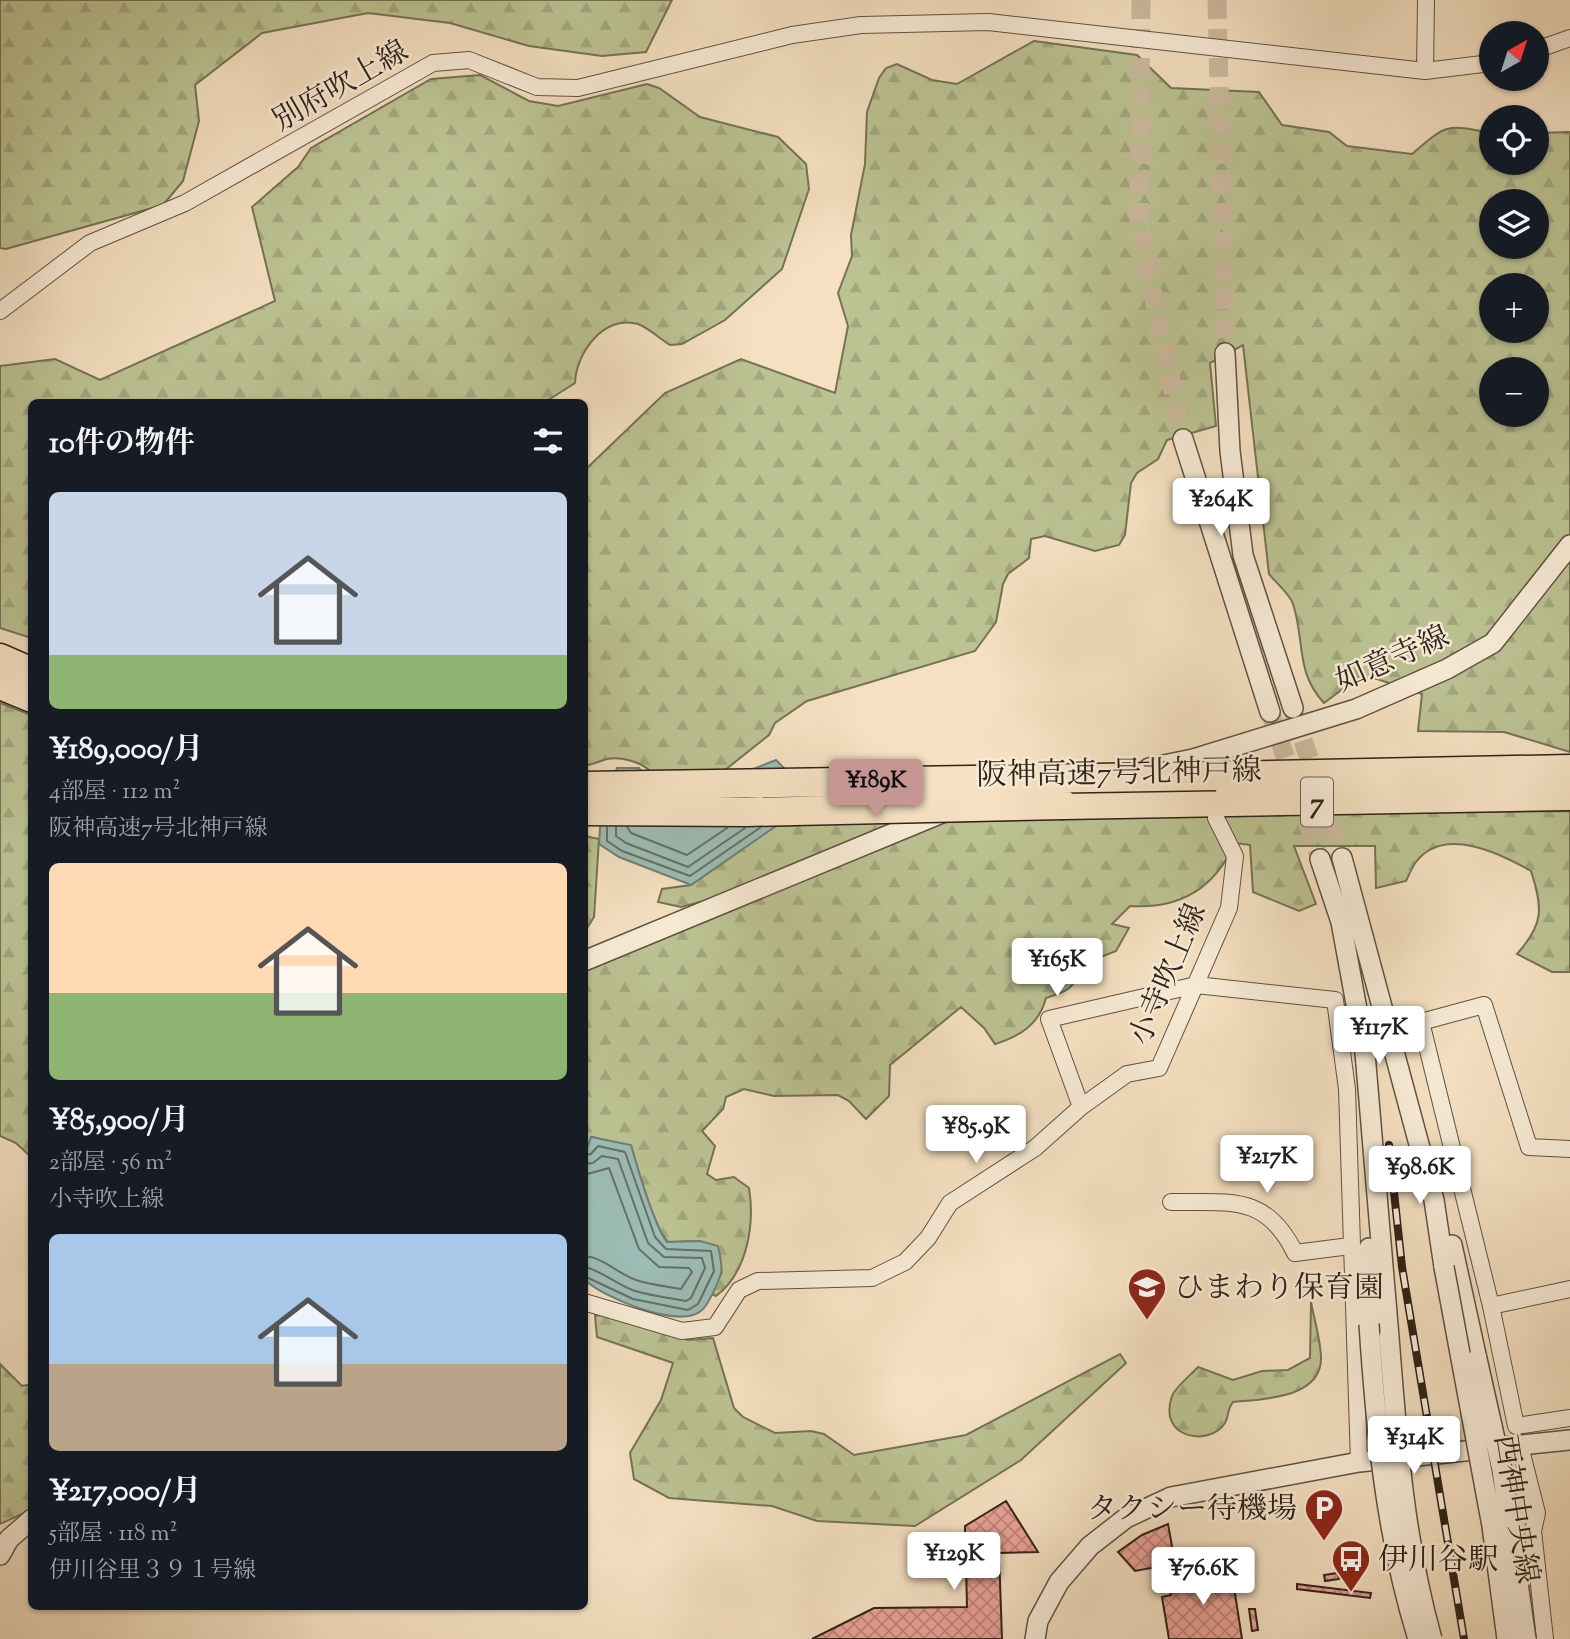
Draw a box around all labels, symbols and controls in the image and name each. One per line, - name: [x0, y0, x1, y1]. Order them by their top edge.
- north arrow: [1479, 21, 1549, 91]
- map controls: [1479, 21, 1549, 427]
- street label: 別府吹上線: [266, 31, 417, 143]
- button: locate: [1479, 105, 1549, 175]
- button: layers: [1479, 189, 1549, 259]
- button: +: [1479, 273, 1549, 343]
- button: −: [1479, 357, 1549, 427]
- icon: filters: [529, 422, 567, 460]
- text: 10件の物件: [49, 423, 195, 466]
- pin: ¥264K: [1172, 478, 1270, 538]
- text: ¥264K: [1189, 484, 1253, 517]
- icon: home: [245, 537, 371, 663]
- street label: 如意寺線: [1329, 616, 1457, 704]
- text: ¥189,000/月: [49, 729, 203, 772]
- street label: 阪神高速7号北神戸線: [976, 751, 1262, 798]
- pin: ¥189K: [827, 760, 925, 819]
- text: ¥189K: [845, 765, 907, 798]
- text: 4部屋 · 112 m²: [49, 776, 180, 809]
- road number: 7: [1301, 778, 1333, 826]
- text: 阪神高速7号北神戸線: [49, 813, 268, 846]
- street label: 小寺吹上線: [1120, 898, 1218, 1052]
- icon: home: [245, 908, 371, 1034]
- pin: ¥165K: [1008, 939, 1106, 998]
- text: ¥165K: [1028, 944, 1086, 977]
- pin: ¥117K: [1330, 1006, 1428, 1066]
- text: ¥117K: [1350, 1012, 1408, 1045]
- text: ¥85,900/月: [49, 1100, 189, 1143]
- pin: ¥85.9K: [919, 1106, 1033, 1165]
- text: ¥85.9K: [942, 1111, 1010, 1144]
- pin: ¥217K: [1218, 1136, 1316, 1195]
- text: ¥217K: [1236, 1141, 1298, 1174]
- pin: ¥98.6K: [1363, 1146, 1477, 1206]
- text: 2部屋 · 56 m²: [49, 1147, 172, 1180]
- text: ¥98.6K: [1385, 1152, 1455, 1185]
- text: 小寺吹上線: [49, 1184, 164, 1217]
- school or university icon: ひまわり保育園: [1126, 1266, 1168, 1321]
- place label: ひまわり保育園: [1174, 1268, 1384, 1311]
- icon: home: [245, 1279, 371, 1405]
- pin: ¥314K: [1365, 1416, 1463, 1476]
- text: ¥314K: [1384, 1422, 1444, 1455]
- street label: 西神中央線: [1482, 1432, 1547, 1587]
- text: ¥217,000/月: [49, 1471, 201, 1514]
- parking icon: タクシー待機場: [1303, 1487, 1345, 1542]
- place label: タクシー待機場: [1087, 1489, 1297, 1532]
- text: 5部屋 · 118 m²: [49, 1518, 177, 1551]
- pin: ¥129K: [905, 1532, 1003, 1592]
- text: ¥129K: [923, 1538, 985, 1571]
- bus stop icon: 伊川谷駅: [1330, 1538, 1372, 1593]
- place label: 伊川谷駅: [1378, 1540, 1498, 1583]
- pin: ¥76.6K: [1146, 1548, 1260, 1607]
- text: ¥76.6K: [1168, 1553, 1238, 1586]
- text: 伊川谷里３９１号線: [49, 1555, 256, 1588]

